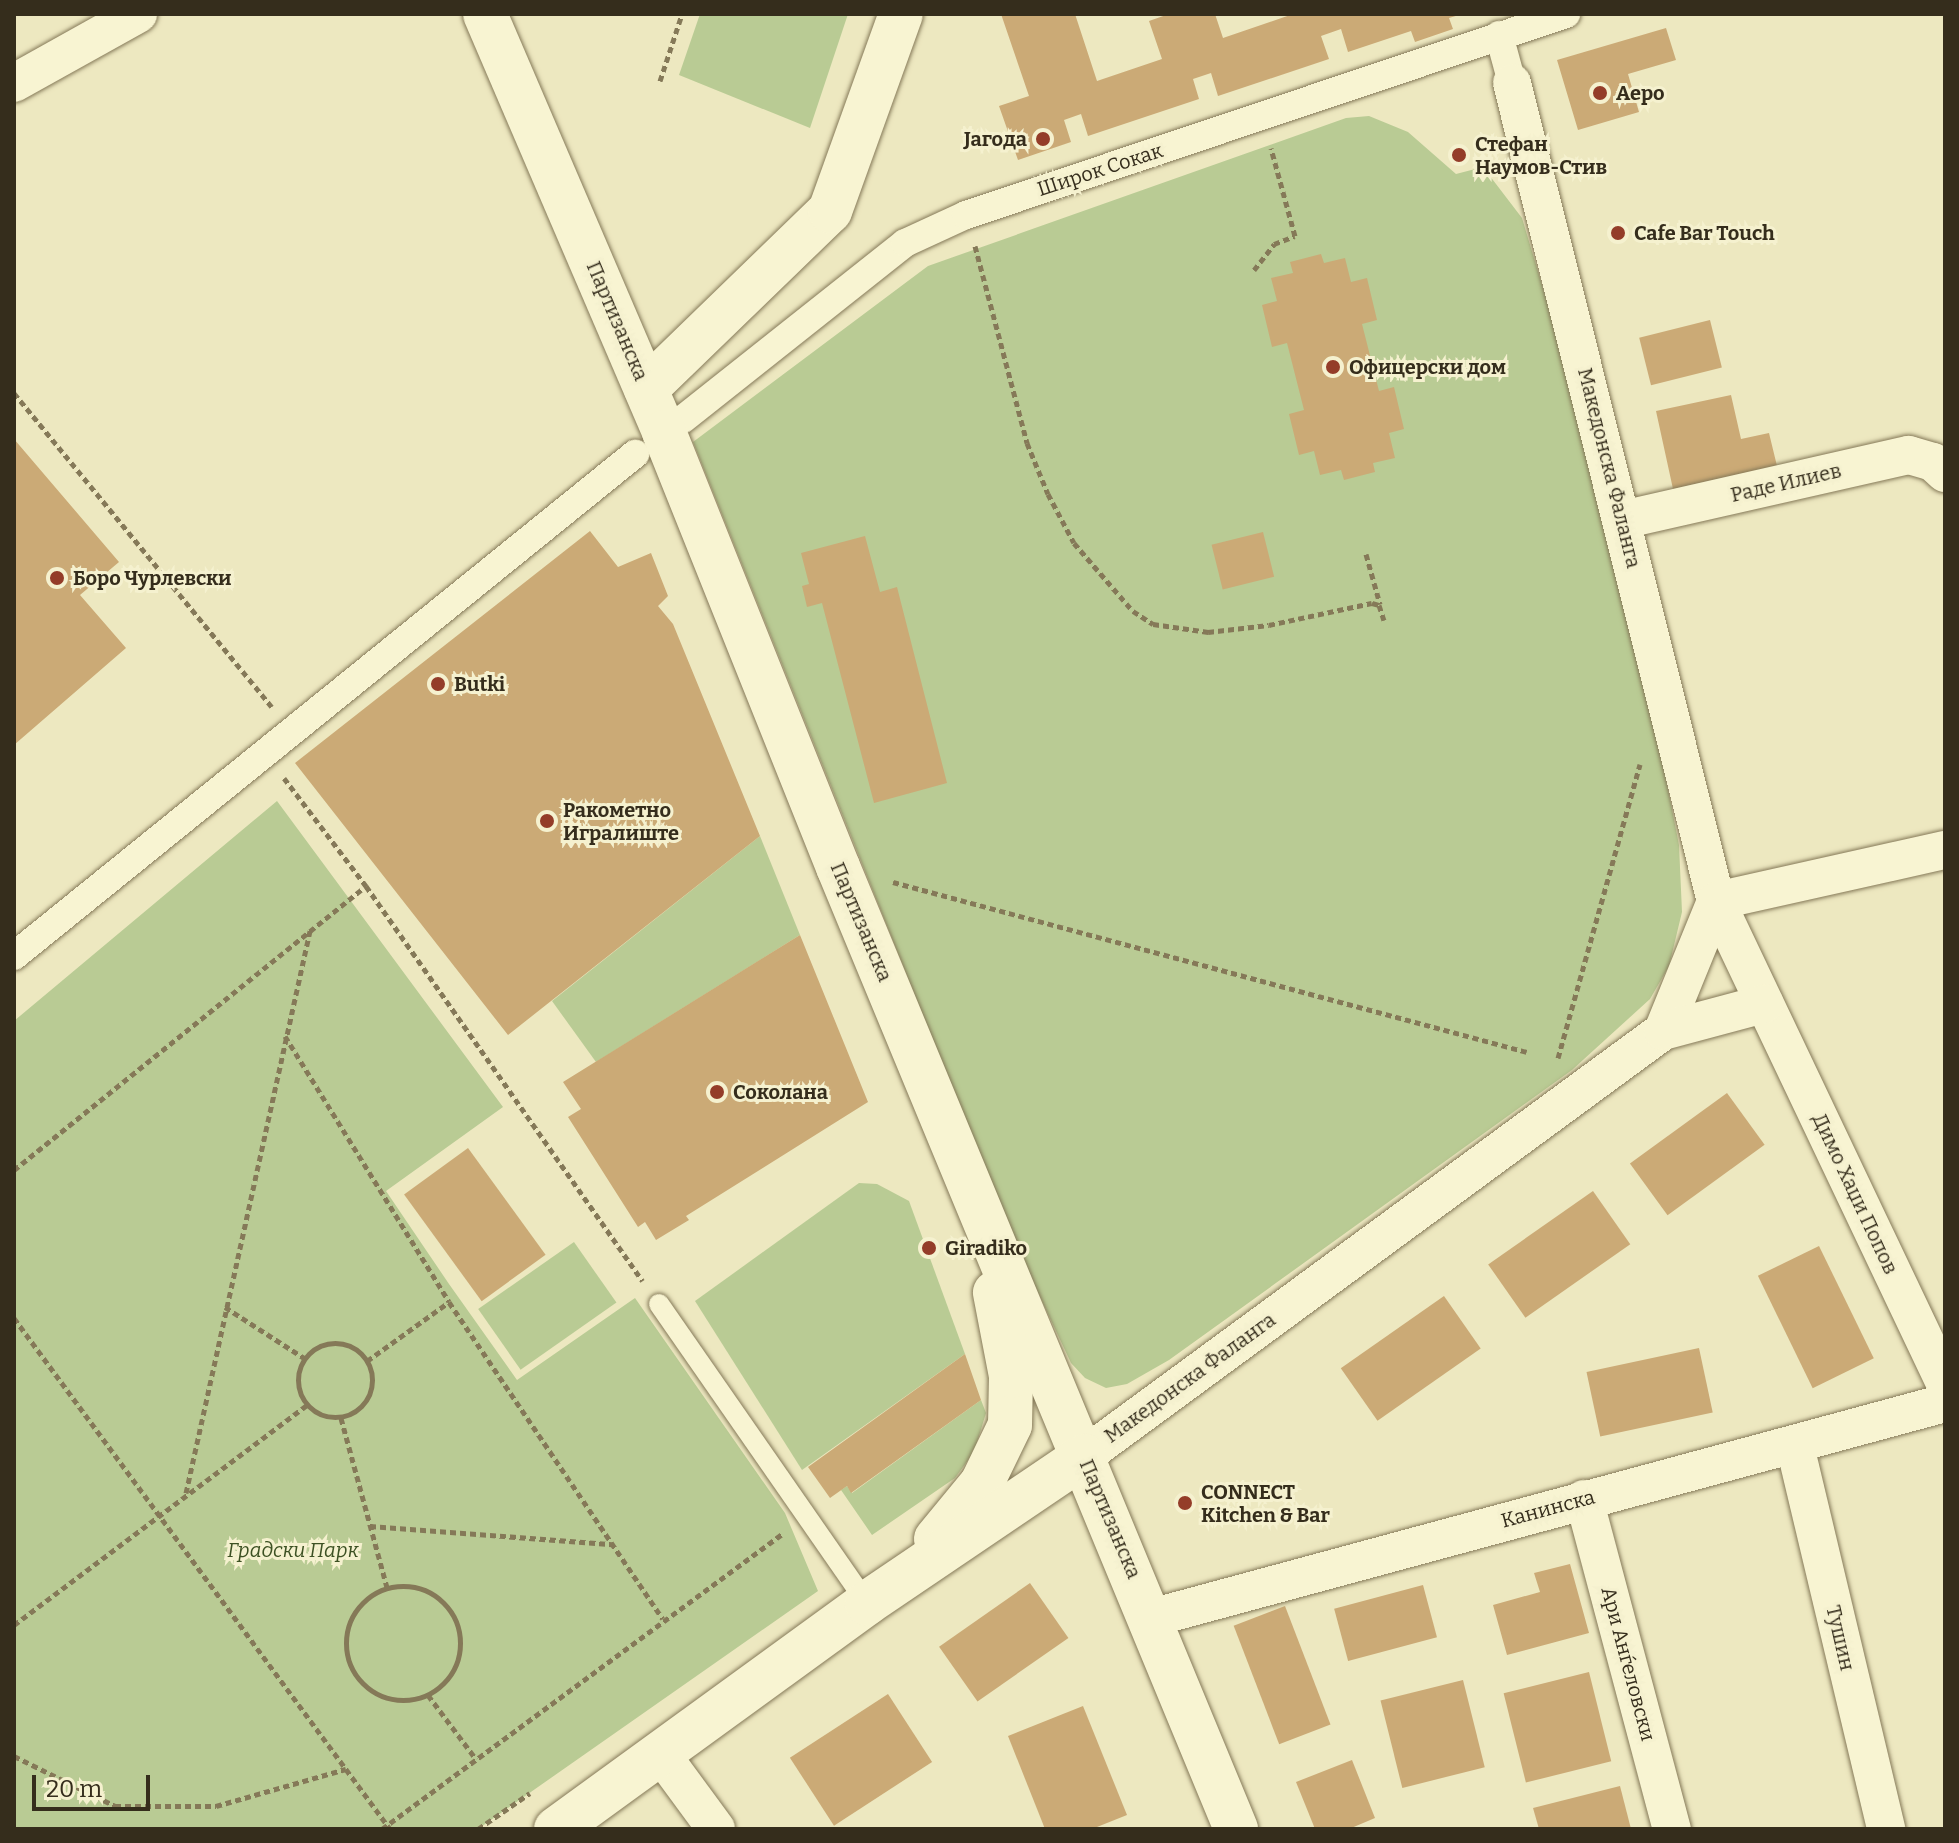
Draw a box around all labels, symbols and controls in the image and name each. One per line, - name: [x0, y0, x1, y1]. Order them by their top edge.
- place label: Аеро: [1616, 81, 1665, 105]
- marker: Аеро: [1591, 84, 1609, 102]
- place label: Јагода: [964, 127, 1027, 151]
- marker: Јагода: [1034, 130, 1052, 148]
- place label: Стефан Наумов-Стив: [1475, 132, 1607, 179]
- street label: Широк Сокак: [1034, 138, 1166, 202]
- marker: Стефан Наумов-Стив: [1450, 146, 1468, 164]
- place label: Cafe Bar Touch: [1634, 221, 1775, 245]
- marker: Cafe Bar Touch: [1609, 224, 1627, 242]
- street label: Партизанска: [581, 258, 653, 384]
- place label: Офицерски дом: [1349, 355, 1506, 379]
- marker: Офицерски дом: [1324, 358, 1342, 376]
- street label: Македонска Фаланга: [1573, 365, 1645, 571]
- street label: Раде Илиев: [1728, 459, 1844, 507]
- place label: Боро Чурлевски: [73, 566, 232, 590]
- marker: Боро Чурлевски: [48, 569, 66, 587]
- place label: Butki: [454, 672, 505, 696]
- marker: Butki: [429, 675, 447, 693]
- place label: Ракометно Игралиште: [563, 798, 679, 845]
- marker: Ракометно Игралиште: [538, 812, 556, 830]
- street label: Партизанска: [825, 859, 897, 985]
- place label: Соколана: [733, 1080, 828, 1104]
- marker: Соколана: [708, 1083, 726, 1101]
- street label: Димо Хаџи Попов: [1807, 1110, 1903, 1278]
- place label: Giradiko: [945, 1236, 1027, 1260]
- marker: Giradiko: [920, 1239, 938, 1257]
- street label: Македонска Фаланга: [1100, 1308, 1280, 1448]
- street label: Партизанска: [1074, 1456, 1146, 1582]
- place label: CONNECT Kitchen & Bar: [1201, 1480, 1330, 1527]
- street label: Канинска: [1499, 1485, 1597, 1533]
- marker: CONNECT Kitchen & Bar: [1176, 1494, 1194, 1512]
- park label: Градски Парк: [227, 1538, 359, 1562]
- street label: Ари Анѓеловски: [1596, 1584, 1660, 1744]
- street label: Тушин: [1821, 1603, 1859, 1673]
- scale bar: [36, 1759, 154, 1809]
- text: 20 m: [46, 1775, 102, 1803]

